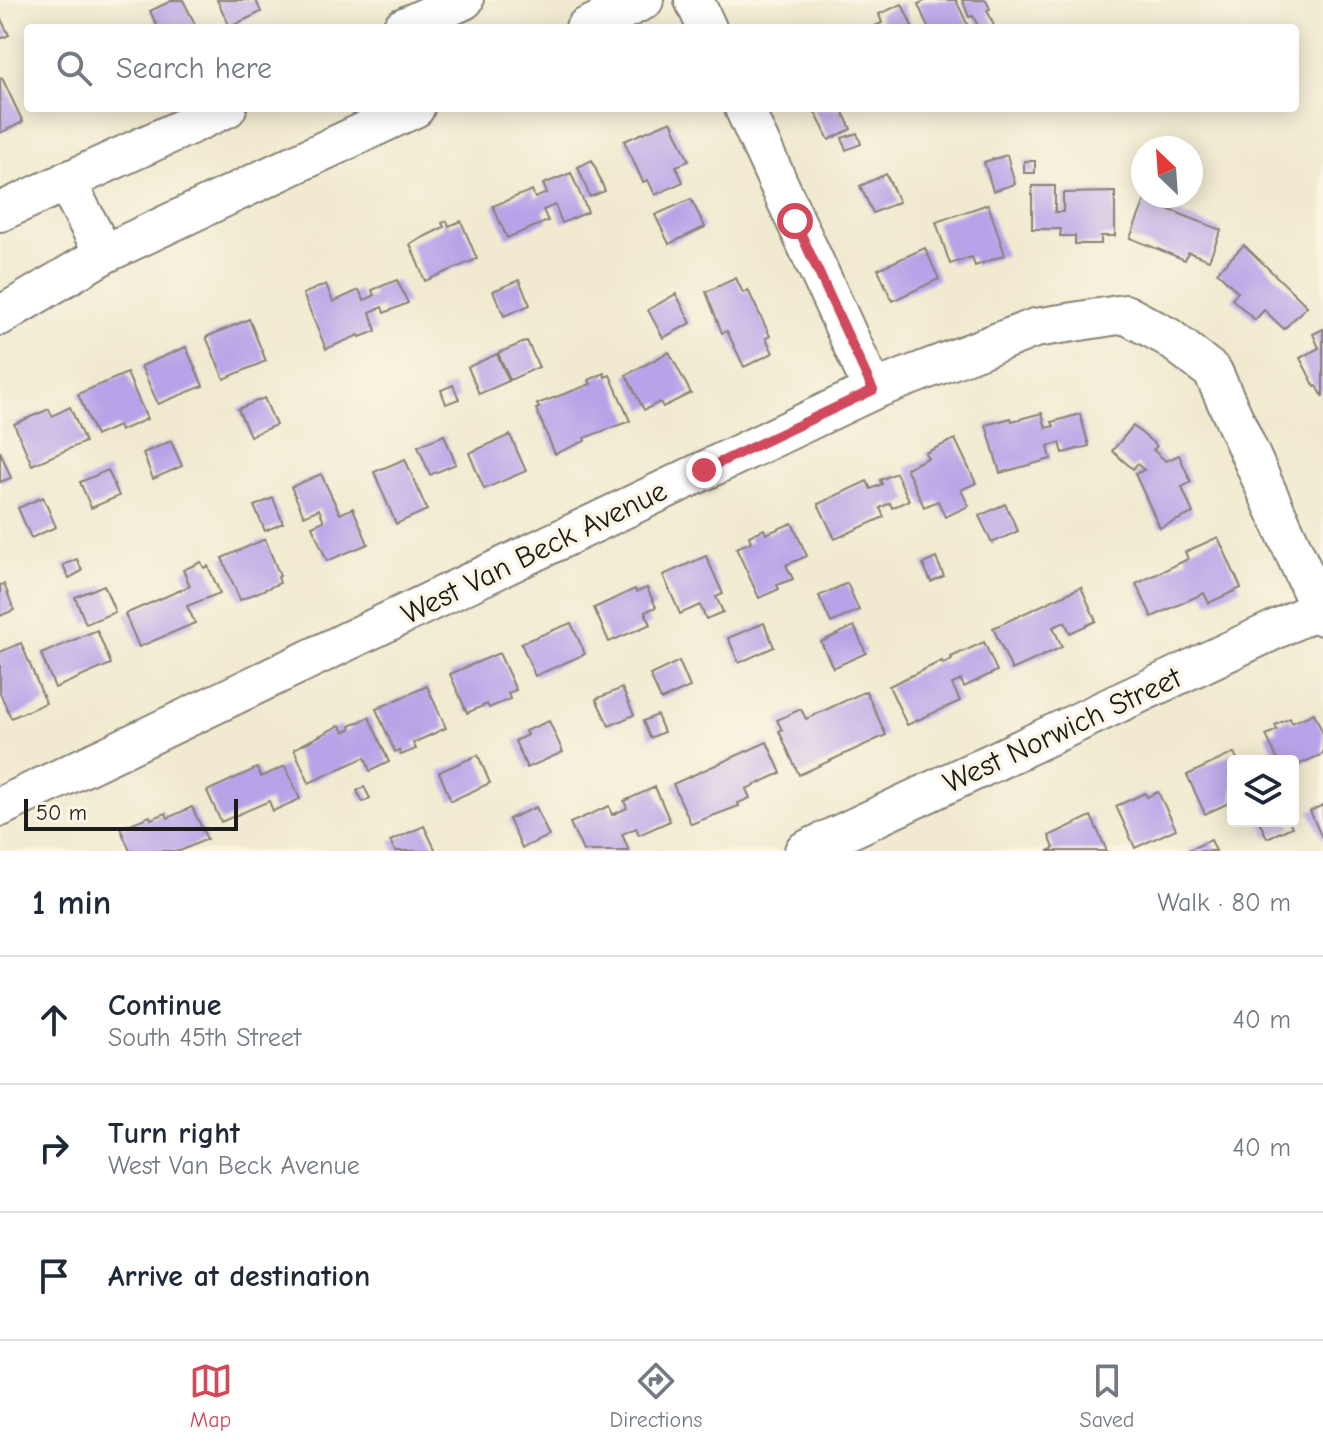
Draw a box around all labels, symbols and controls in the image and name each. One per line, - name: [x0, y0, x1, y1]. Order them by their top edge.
- search box: [24, 24, 1299, 112]
- icon: search: [52, 46, 96, 90]
- text: Search here: [116, 51, 272, 86]
- north arrow: [1131, 136, 1203, 208]
- route start: [777, 203, 813, 239]
- route end: [686, 452, 722, 488]
- street label: West Van Beck Avenue: [396, 473, 672, 632]
- street label: West Norwich Street: [938, 659, 1188, 801]
- map controls: [1227, 755, 1299, 827]
- button: layers: [1227, 755, 1299, 827]
- scale bar: [24, 795, 238, 831]
- text: 50 m: [36, 800, 87, 826]
- text: 1 min: [32, 883, 111, 923]
- text: Walk · 80 m: [1157, 888, 1291, 918]
- text: Continue: [108, 988, 222, 1023]
- icon: ahead: [32, 998, 76, 1042]
- text: 40 m: [1232, 1005, 1291, 1035]
- text: South 45th Street: [108, 1023, 301, 1053]
- text: Turn right: [108, 1116, 240, 1151]
- icon: right: [32, 1126, 76, 1170]
- text: 40 m: [1232, 1133, 1291, 1163]
- text: West Van Beck Avenue: [108, 1151, 360, 1181]
- icon: arrive: [32, 1254, 76, 1298]
- text: Arrive at destination: [108, 1259, 370, 1294]
- tab: Map: [189, 1359, 233, 1433]
- tab: Directions: [610, 1359, 703, 1433]
- tab: Saved: [1080, 1359, 1134, 1433]

